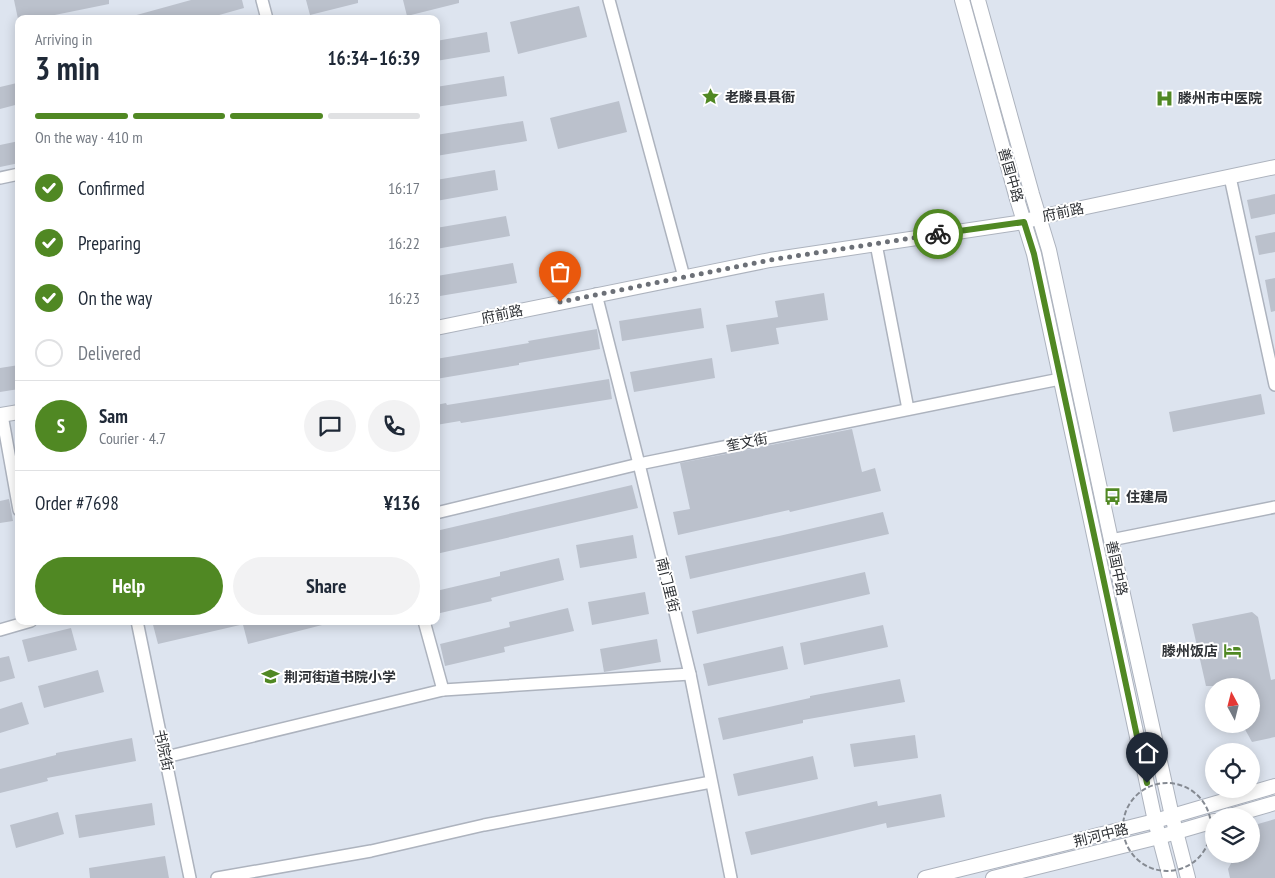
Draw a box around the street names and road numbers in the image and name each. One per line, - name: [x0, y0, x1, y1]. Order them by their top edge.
- street label: 善国中路: [995, 146, 1027, 204]
- street label: 府前路: [1041, 199, 1085, 225]
- street label: 府前路: [480, 301, 524, 327]
- street label: 奎文街: [725, 429, 769, 455]
- street label: 善国中路: [1102, 539, 1132, 597]
- street label: 南门里街: [652, 556, 684, 614]
- street label: 书院街: [151, 728, 177, 772]
- street label: 荆河中路: [1072, 819, 1130, 851]

